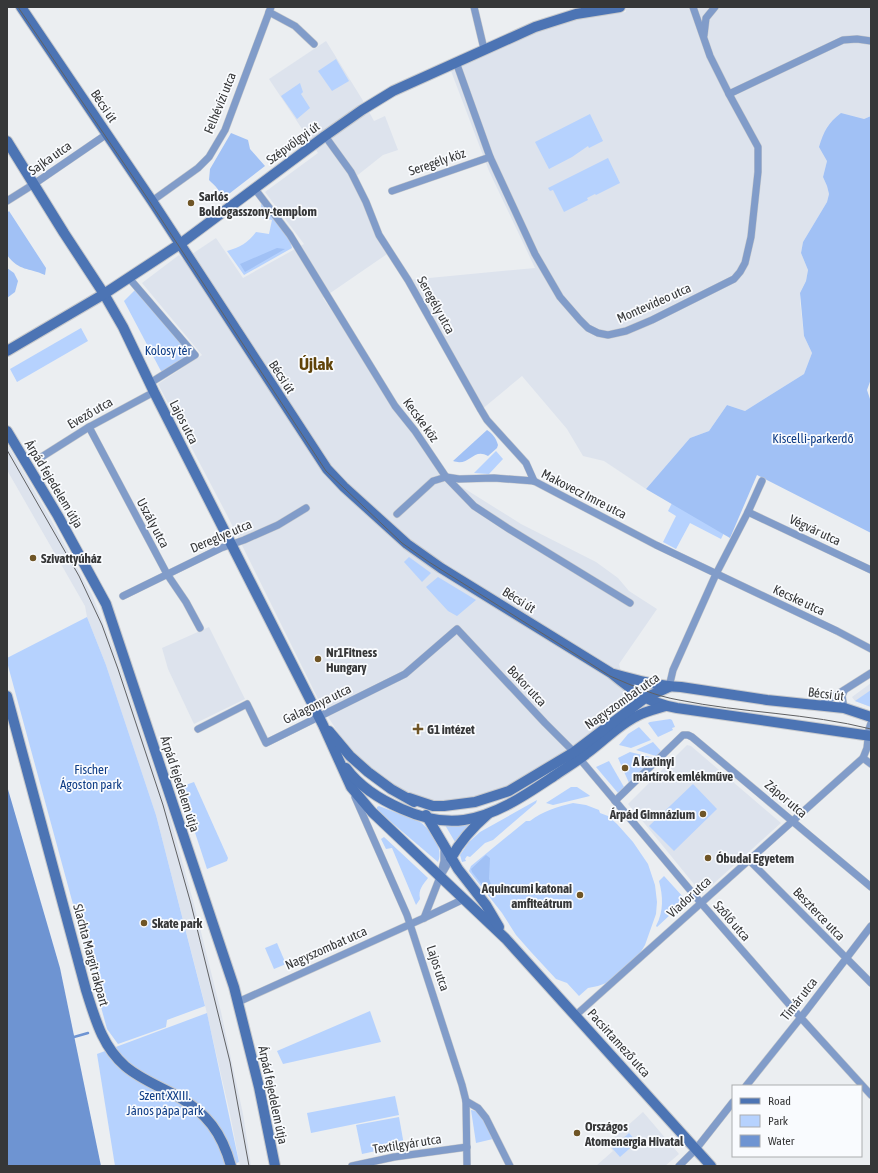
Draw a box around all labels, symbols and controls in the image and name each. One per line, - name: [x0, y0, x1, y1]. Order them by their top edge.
- street label: Felhévízi utca: [201, 70, 239, 136]
- street label: Bécsi út: [88, 87, 120, 125]
- street label: Szépvölgyi út: [263, 118, 323, 167]
- street label: Sajka utca: [26, 138, 74, 178]
- street label: Seregély köz: [407, 145, 468, 179]
- place label: Sarlós Boldogasszony-templom: [199, 189, 317, 219]
- marker: Sarlós Boldogasszony-templom: [186, 198, 196, 208]
- street label: Seregély utca: [414, 274, 458, 336]
- street label: Montevideo utca: [615, 280, 693, 326]
- park label: Kolosy tér: [145, 343, 192, 358]
- district label: Újlak: [299, 354, 333, 374]
- street label: Bécsi út: [266, 358, 298, 396]
- street label: Evező utca: [65, 394, 115, 432]
- street label: Kecske köz: [400, 395, 442, 445]
- street label: Lajos utca: [167, 398, 201, 446]
- park label: Kiscelli-parkerdő: [772, 431, 854, 446]
- street label: Árpád fejedelem útja: [22, 437, 86, 531]
- street label: Makovecz Imre utca: [539, 466, 629, 522]
- street label: Uszály utca: [134, 496, 172, 550]
- street label: Végvár utca: [787, 512, 843, 548]
- street label: Dereglye utca: [188, 516, 254, 556]
- place label: Szivattyúház: [41, 551, 102, 566]
- marker: Szivattyúház: [28, 553, 38, 563]
- street label: Kecske utca: [771, 582, 827, 618]
- street label: Bécsi út: [500, 584, 539, 616]
- place label: Nr1Fitness Hungary: [326, 645, 377, 675]
- marker: Nr1Fitness Hungary: [313, 654, 323, 664]
- street label: Bokor utca: [504, 663, 550, 709]
- street label: Nagyszombat utca: [582, 670, 662, 732]
- street label: Galagonya utca: [280, 681, 354, 727]
- street label: Bécsi út: [807, 684, 845, 704]
- place label: G1 intézet: [427, 722, 475, 737]
- marker: G1 intézet: [412, 723, 424, 735]
- street label: Árpád fejedelem útja: [157, 734, 203, 834]
- place label: A katinyi mártírok emlékműve: [632, 754, 733, 784]
- park label: Fischer Ágoston park: [60, 762, 122, 792]
- marker: A katinyi mártírok emlékműve: [620, 763, 630, 773]
- street label: Zápor utca: [762, 777, 810, 821]
- place label: Árpád Gimnázium: [609, 807, 695, 822]
- marker: Árpád Gimnázium: [698, 809, 708, 819]
- place label: Óbudai Egyetem: [716, 851, 794, 866]
- marker: Óbudai Egyetem: [703, 853, 713, 863]
- street label: Viador utca: [664, 873, 714, 921]
- place label: Aquincumi katonai amfiteátrum: [481, 881, 572, 911]
- street label: Beszterce utca: [790, 884, 848, 944]
- marker: Aquincumi katonai amfiteátrum: [575, 890, 585, 900]
- street label: Szőlő utca: [711, 898, 753, 944]
- street label: Slachta Margit rakpart: [70, 902, 112, 1008]
- place label: Skate park: [152, 916, 203, 931]
- marker: Skate park: [139, 918, 149, 928]
- street label: Nagyszombat utca: [283, 923, 369, 973]
- street label: Lajos utca: [424, 943, 452, 993]
- street label: Tímár utca: [778, 975, 820, 1023]
- street label: Pacsirtamező utca: [584, 1006, 654, 1080]
- street label: Árpád fejedelem útja: [255, 1044, 291, 1146]
- legend: [732, 1085, 862, 1157]
- park label: Szent XXIII. János pápa park: [127, 1088, 204, 1118]
- text: Road: [768, 1094, 791, 1108]
- text: Park: [768, 1114, 789, 1128]
- place label: Országos Atomenergia Hivatal: [584, 1119, 684, 1149]
- marker: Országos Atomenergia Hivatal: [572, 1128, 582, 1138]
- street label: Textilgyár utca: [372, 1131, 442, 1157]
- text: Water: [768, 1134, 795, 1148]

